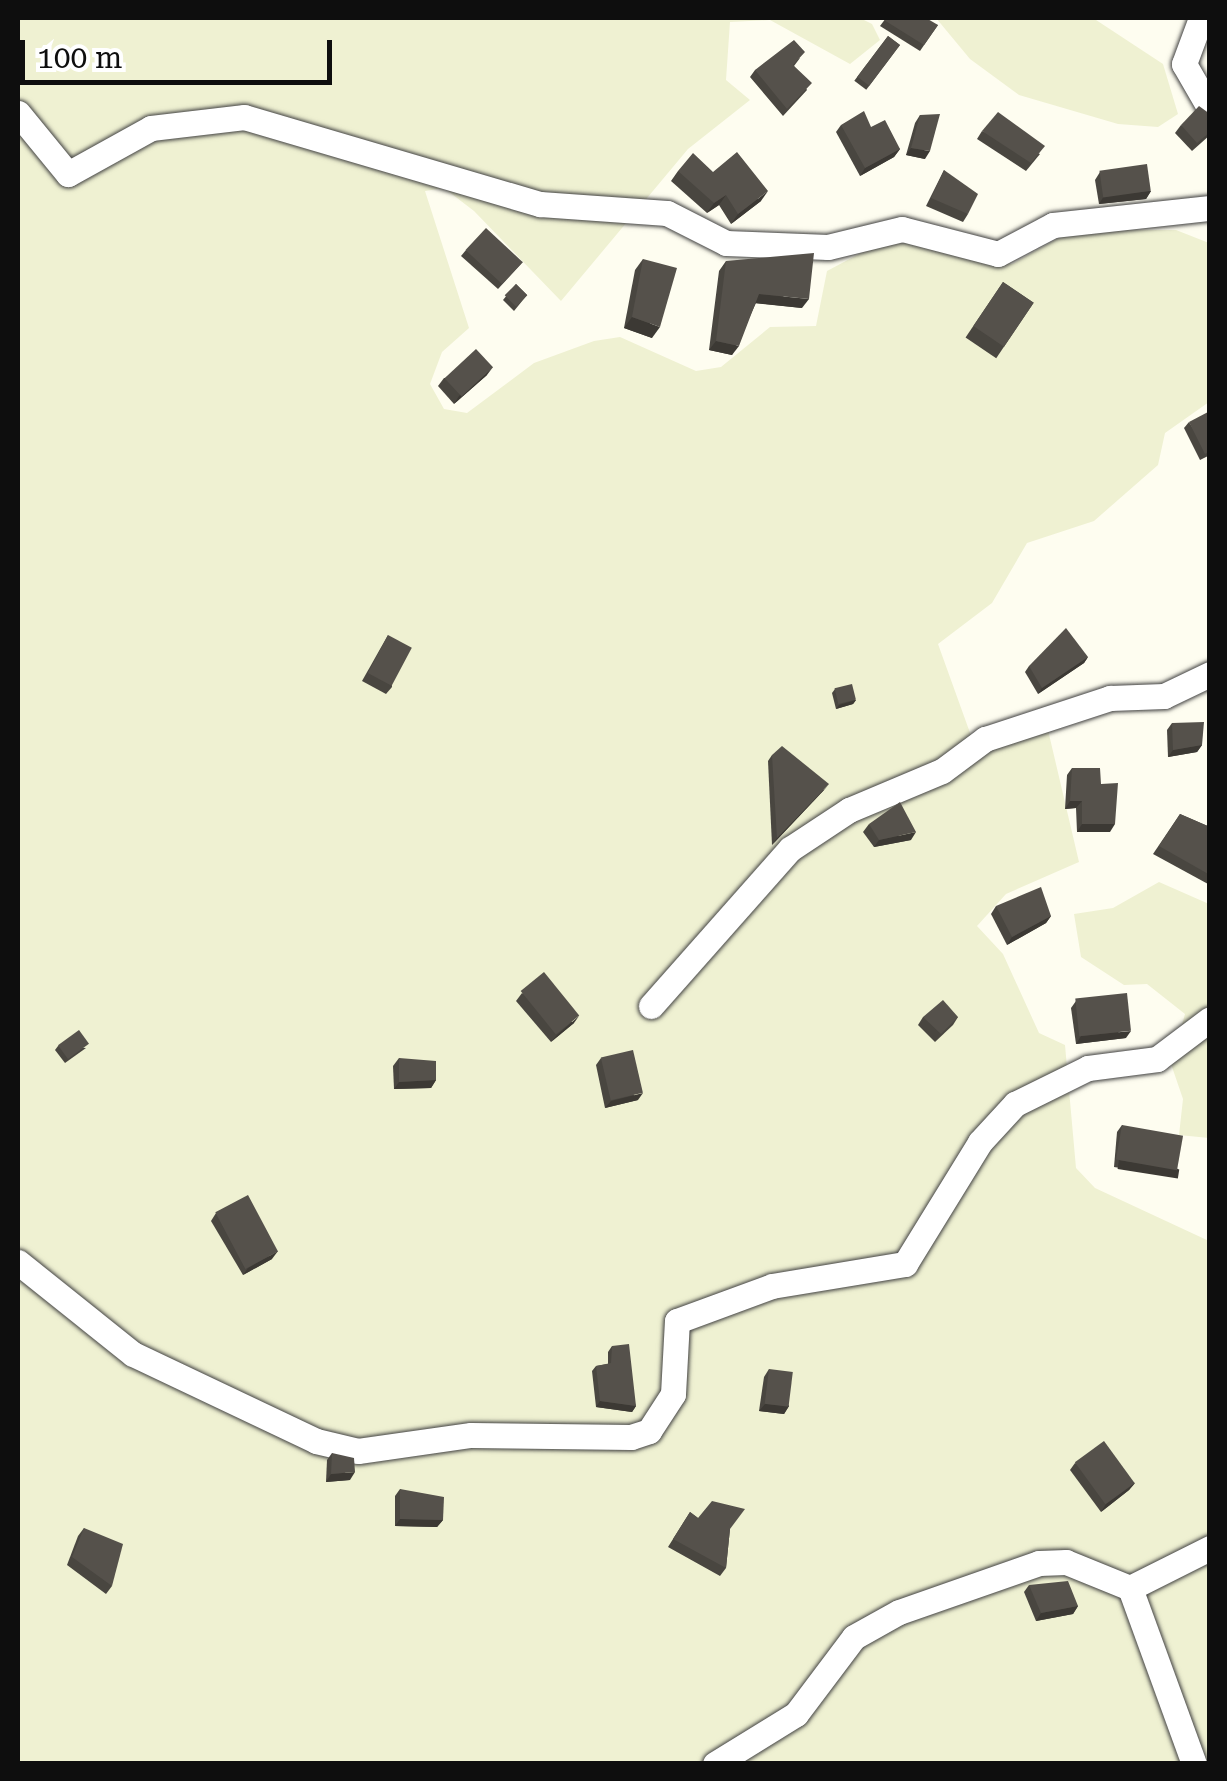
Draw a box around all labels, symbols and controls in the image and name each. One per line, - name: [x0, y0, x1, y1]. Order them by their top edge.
- scale bar: [25, 20, 338, 82]
- text: 100 m: [37, 40, 122, 75]

